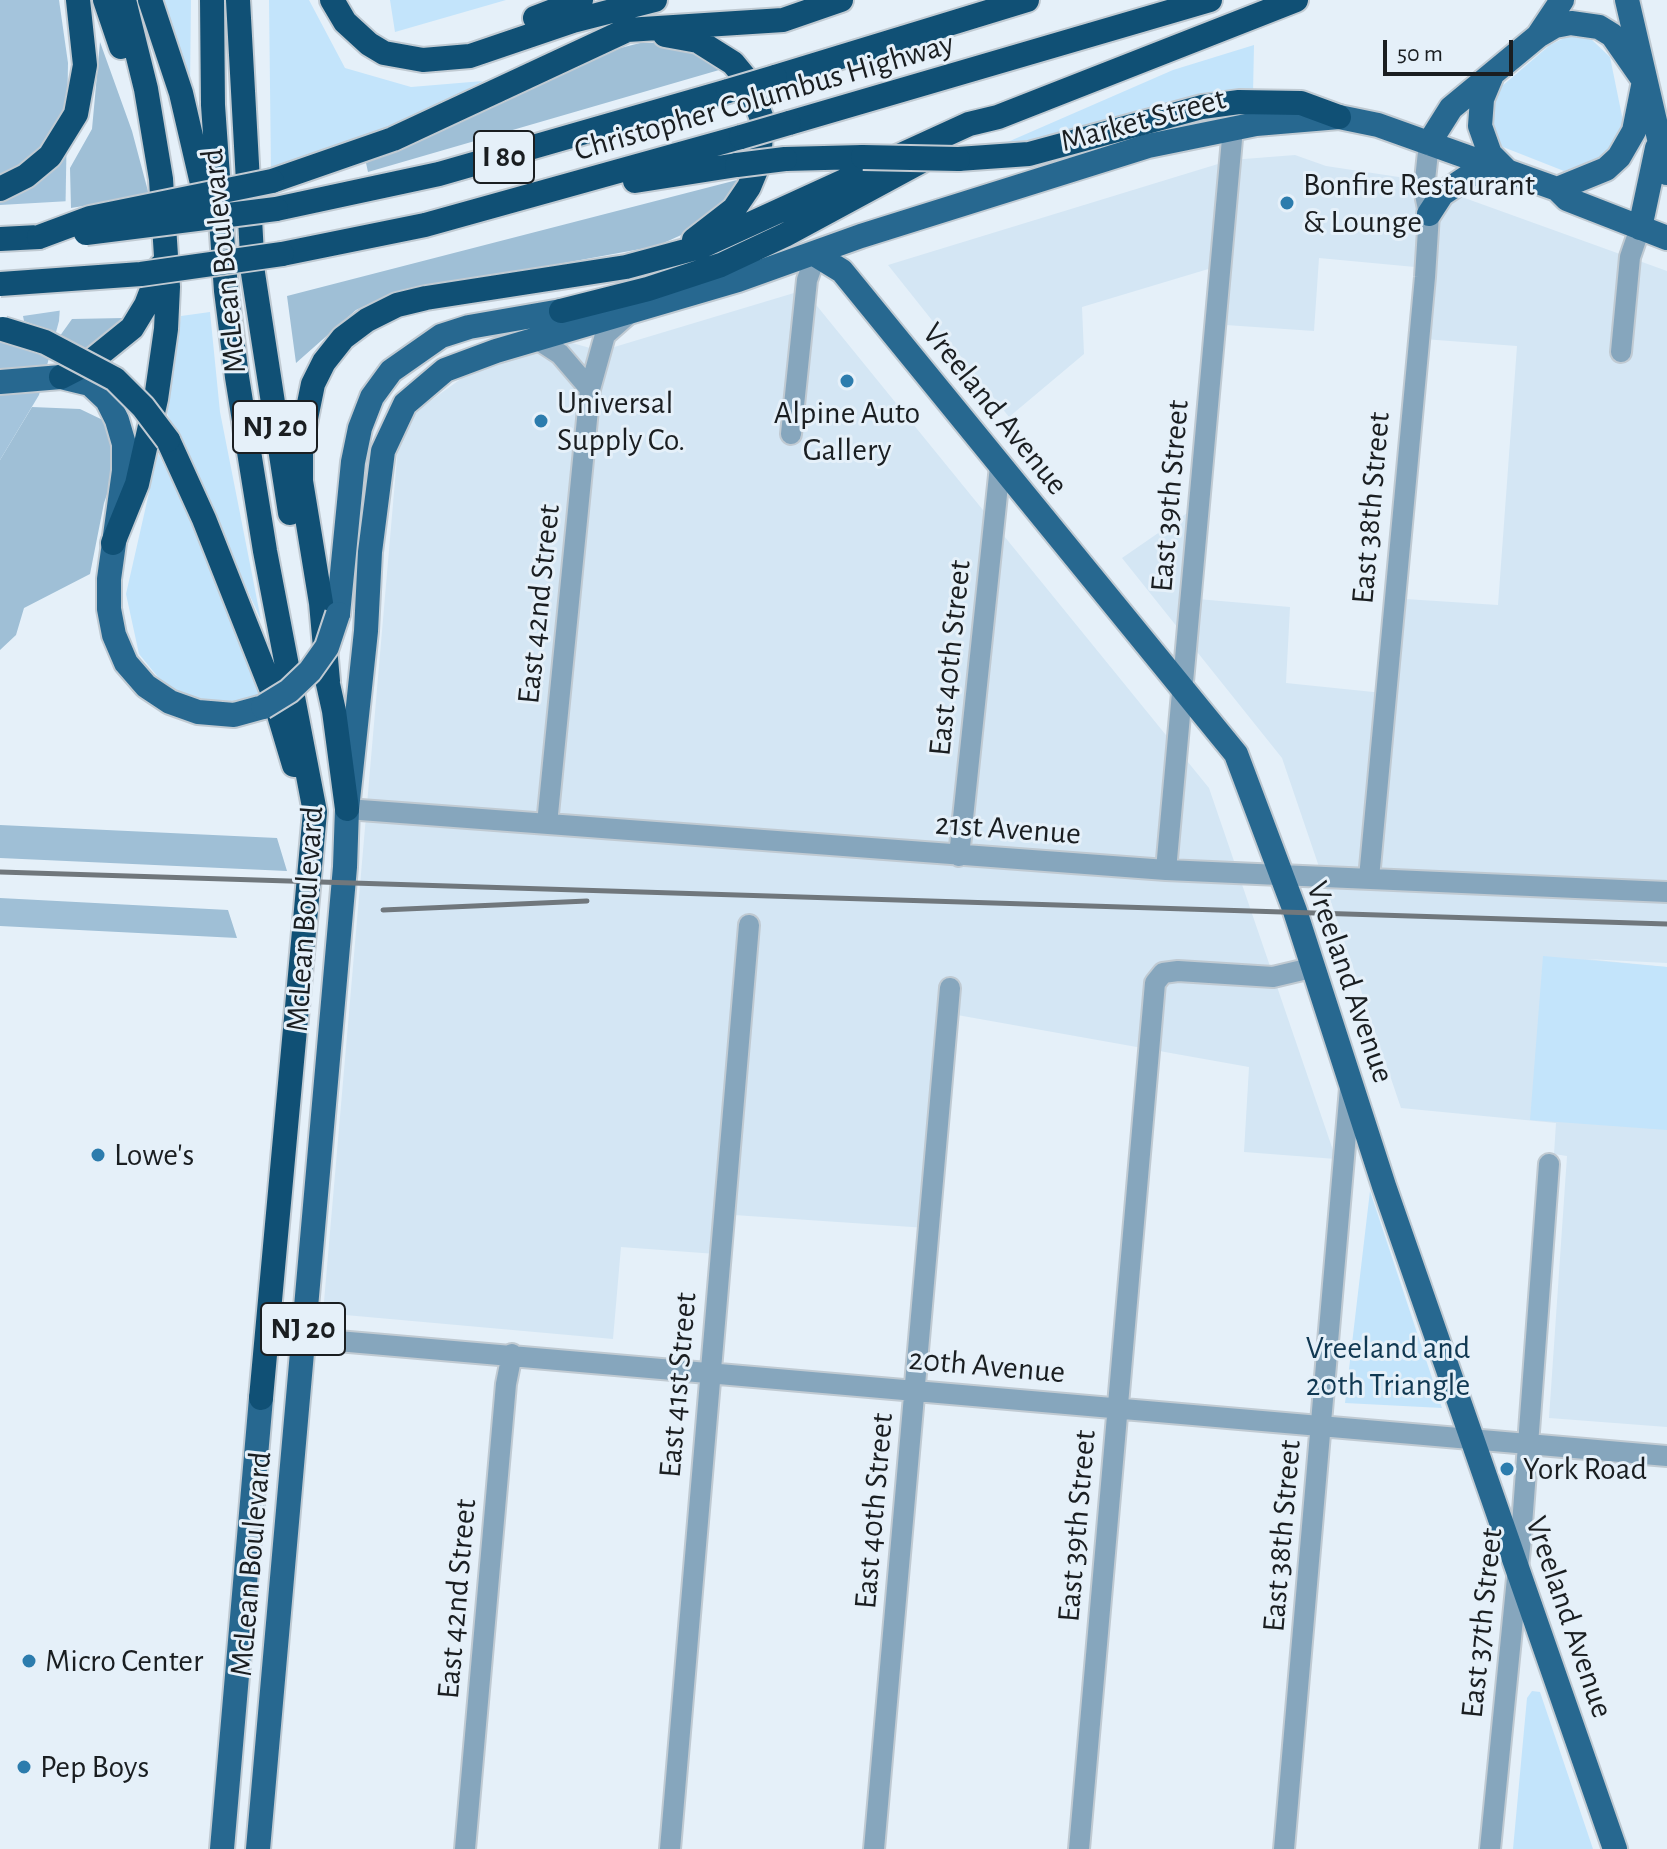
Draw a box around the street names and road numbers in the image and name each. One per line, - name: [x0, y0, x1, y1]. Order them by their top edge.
- street label: Christopher Columbus Highway: [570, 24, 958, 170]
- street label: Market Street: [1056, 80, 1230, 160]
- road number: I 80: [474, 131, 534, 183]
- street label: McLean Boulevard: [193, 147, 255, 375]
- street label: Vreeland Avenue: [914, 315, 1076, 503]
- street label: East 39th Street: [1142, 398, 1198, 594]
- road number: NJ 20: [233, 401, 317, 453]
- street label: East 38th Street: [1343, 410, 1399, 606]
- street label: East 42nd Street: [509, 502, 569, 706]
- street label: East 40th Street: [921, 558, 979, 758]
- street label: McLean Boulevard: [278, 805, 332, 1033]
- street label: 21st Avenue: [934, 805, 1082, 853]
- street label: Vreeland Avenue: [1298, 876, 1402, 1088]
- street label: East 41st Street: [651, 1291, 705, 1479]
- road number: NJ 20: [261, 1303, 345, 1355]
- street label: 20th Avenue: [907, 1340, 1067, 1392]
- street label: East 40th Street: [846, 1411, 902, 1611]
- street label: East 39th Street: [1049, 1428, 1105, 1624]
- street label: East 38th Street: [1254, 1438, 1310, 1634]
- street label: McLean Boulevard: [222, 1450, 280, 1678]
- street label: East 42nd Street: [429, 1497, 485, 1701]
- street label: Vreeland Avenue: [1517, 1511, 1621, 1723]
- street label: East 37th Street: [1453, 1526, 1511, 1720]

